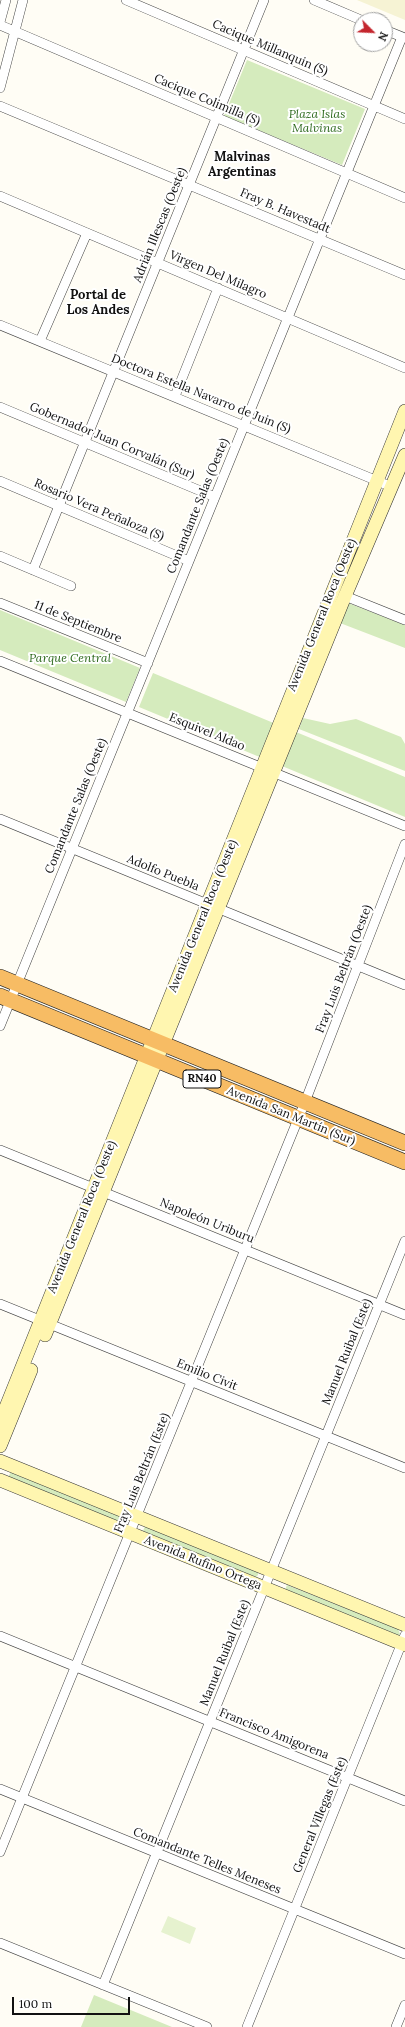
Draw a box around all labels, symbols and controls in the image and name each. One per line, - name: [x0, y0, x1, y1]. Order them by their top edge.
- north arrow: [353, 12, 393, 52]
- street label: Cacique Millanquin (S): [210, 17, 330, 79]
- text: N: [375, 30, 391, 43]
- street label: Cacique Colimilla (S): [152, 71, 262, 129]
- park label: Plaza Islas Malvinas: [289, 108, 345, 136]
- district label: Malvinas Argentinas: [208, 149, 276, 180]
- street label: Adrián Illescas (Oeste): [130, 165, 190, 285]
- street label: Fray B. Havestadt: [238, 185, 332, 237]
- street label: Virgen Del Milagro: [167, 248, 269, 302]
- district label: Portal de Los Andes: [67, 287, 129, 318]
- street label: Doctora Estella Navarro de Juin (S): [109, 351, 293, 437]
- street label: Gobernador Juan Corvalán (Sur): [27, 400, 197, 482]
- street label: Comandante Salas (Oeste): [164, 436, 232, 576]
- street label: Rosario Vera Peñaloza (S): [32, 476, 166, 544]
- street label: Avenida General Roca (Oeste): [285, 537, 359, 693]
- street label: 11 de Septiembre: [32, 598, 124, 646]
- park label: Parque Central: [29, 652, 111, 666]
- street label: Esquivel Aldao: [167, 710, 247, 754]
- street label: Comandante Salas (Oeste): [42, 736, 110, 876]
- street label: Avenida General Roca (Oeste): [166, 838, 240, 994]
- street label: Adolfo Puebla: [125, 852, 201, 894]
- street label: Fray Luis Beltrán (Oeste): [313, 903, 375, 1035]
- road number: RN40: [183, 1070, 221, 1088]
- street label: Avenida San Martín (Sur): [225, 1084, 357, 1148]
- street label: Avenida General Roca (Oeste): [45, 1139, 119, 1295]
- street label: Napoleón Uriburu: [158, 1195, 256, 1247]
- street label: Manuel Ruibal (Este): [319, 1297, 375, 1407]
- street label: Emilio Civit: [174, 1356, 240, 1394]
- street label: Fray Luis Beltrán (Este): [111, 1411, 173, 1535]
- street label: Avenida Rufino Ortega: [142, 1533, 264, 1593]
- street label: Manuel Ruibal (Este): [197, 1598, 253, 1708]
- street label: Francisco Amigorena: [217, 1705, 331, 1763]
- street label: General Villegas (Este): [290, 1755, 350, 1875]
- street label: Comandante Telles Meneses: [131, 1825, 283, 1897]
- scale bar: [14, 1989, 132, 2015]
- text: 100 m: [19, 1996, 52, 2011]

